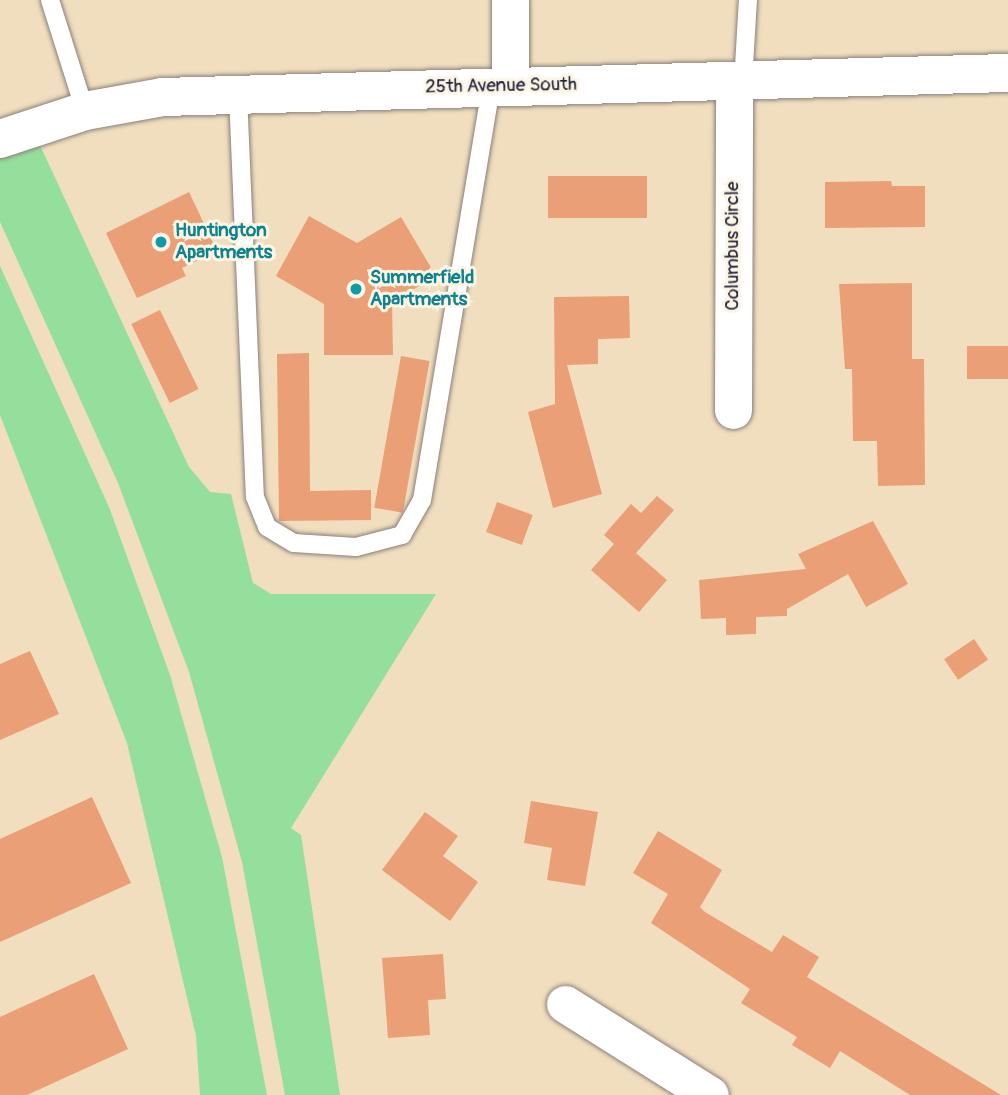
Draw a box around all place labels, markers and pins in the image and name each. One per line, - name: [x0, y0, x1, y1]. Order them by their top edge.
- place label: Huntington Apartments: [175, 220, 272, 264]
- marker: Huntington Apartments: [153, 234, 169, 250]
- place label: Summerfield Apartments: [370, 267, 474, 311]
- marker: Summerfield Apartments: [348, 281, 364, 297]

